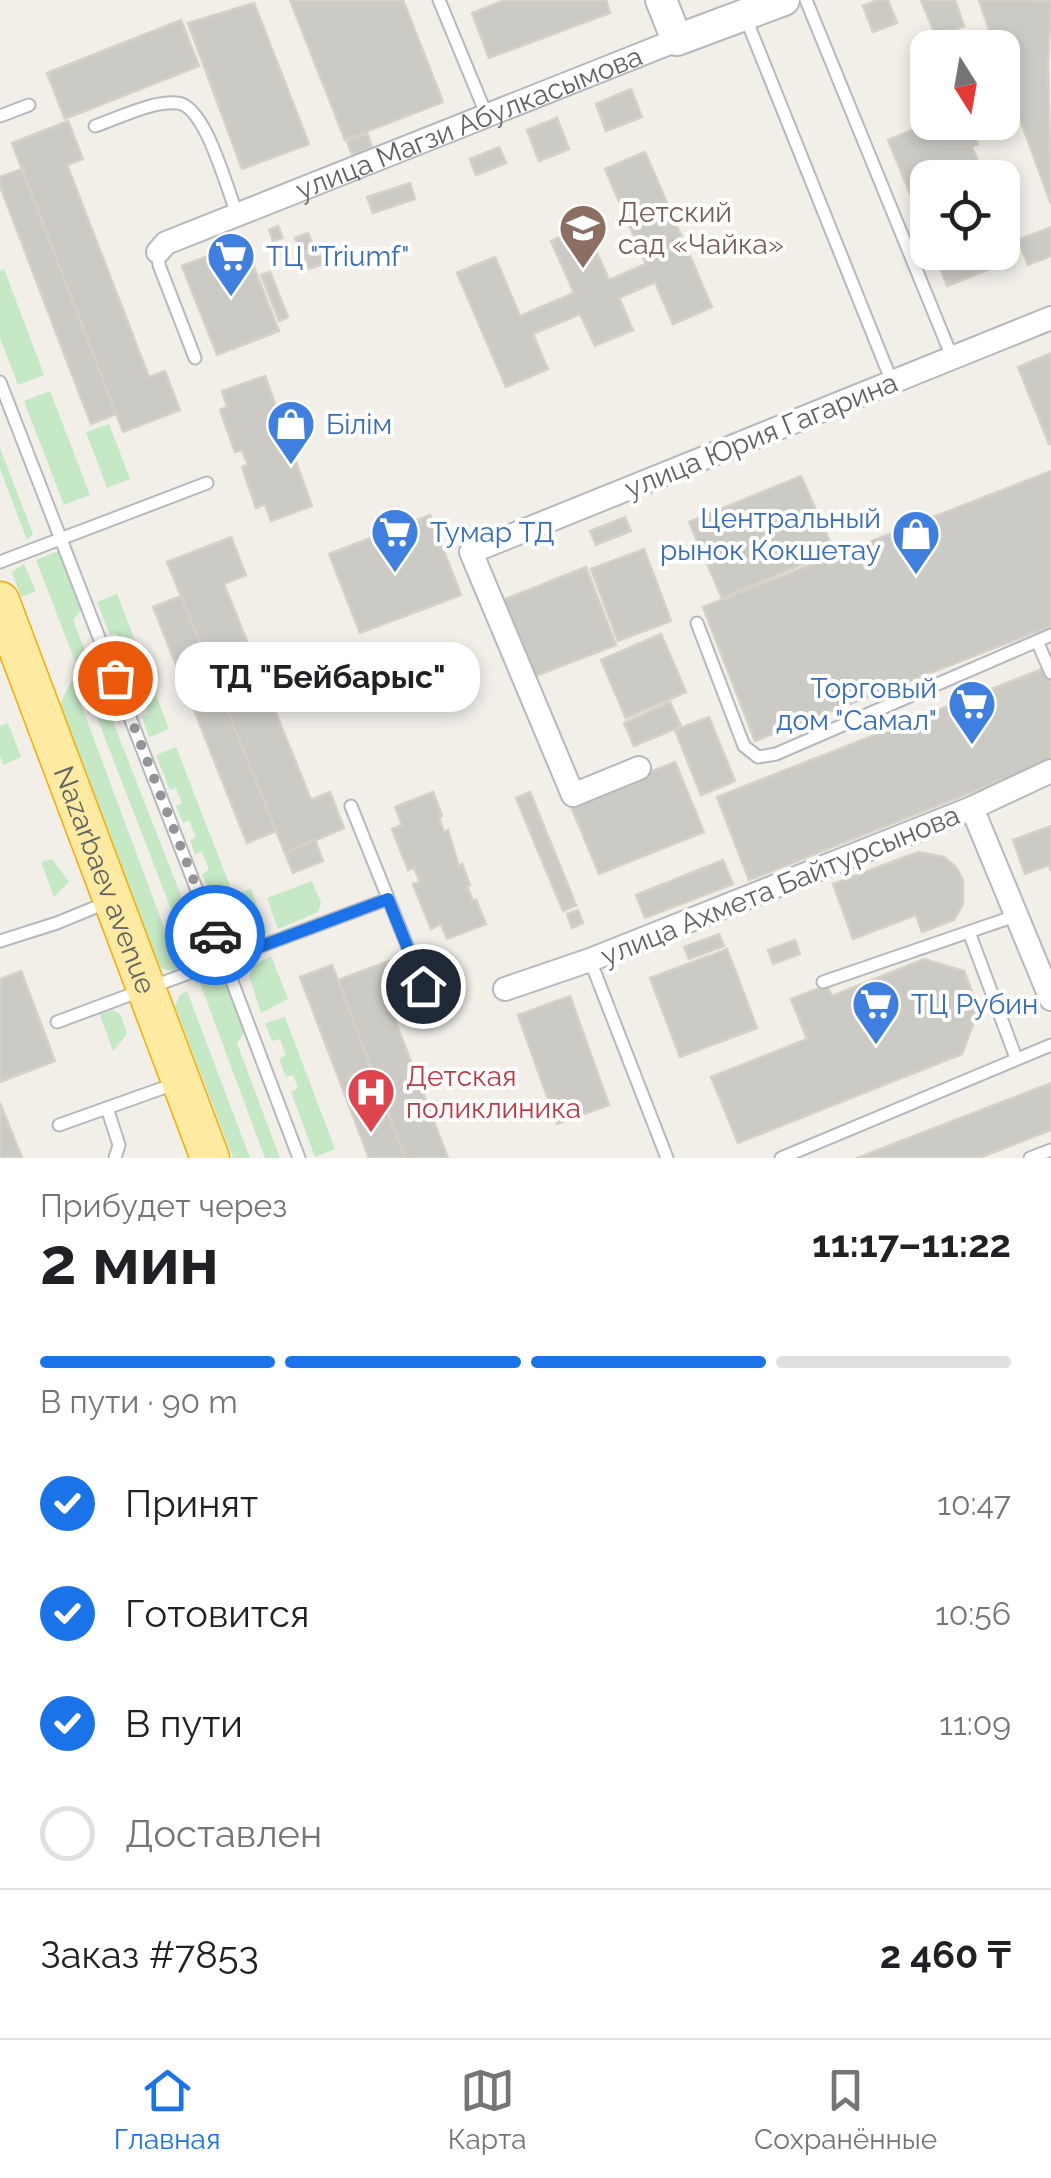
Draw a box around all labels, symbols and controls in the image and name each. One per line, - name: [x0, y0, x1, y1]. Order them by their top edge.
- north arrow: [910, 30, 1020, 140]
- map controls: [910, 30, 1020, 270]
- street label: улица Магзи Абулкасымова: [291, 39, 647, 207]
- button: locate: [910, 160, 1020, 270]
- place label: Детский сад «Чайка»: [618, 196, 784, 261]
- school or university icon: Детский сад «Чайка»: [557, 202, 609, 270]
- supermarket icon: ТЦ "Triumf": [205, 230, 257, 298]
- place label: ТЦ "Triumf": [266, 240, 410, 273]
- street label: улица Юрия Гагарина: [620, 366, 902, 505]
- shop icon: Білім: [265, 398, 317, 466]
- place label: Білім: [326, 408, 392, 441]
- place label: Центральный рынок Кокшетау: [660, 502, 881, 567]
- supermarket icon: Тумар ТД: [369, 506, 421, 574]
- shop icon: Центральный рынок Кокшетау: [890, 508, 942, 576]
- place label: Тумар ТД: [430, 516, 555, 549]
- pin: [73, 636, 158, 721]
- callout: ТД "Бейбарыс": [175, 643, 480, 713]
- icon: bag: [88, 651, 143, 706]
- text: ТД "Бейбарыс": [209, 658, 446, 695]
- place label: Торговый дом "Самал": [776, 672, 937, 737]
- supermarket icon: Торговый дом "Самал": [946, 678, 998, 746]
- street label: Nazarbaev avenue: [47, 762, 163, 998]
- street label: улица Ахмета Байтурсынова: [596, 798, 964, 973]
- courier: [165, 885, 265, 985]
- icon: car: [188, 908, 243, 963]
- pin: [381, 944, 466, 1029]
- icon: home: [396, 959, 451, 1014]
- supermarket icon: ТЦ Рубин: [850, 978, 902, 1046]
- place label: ТЦ Рубин: [911, 988, 1038, 1021]
- place label: Детская поликлиника: [406, 1060, 581, 1125]
- hospital icon: Детская поликлиника: [345, 1066, 397, 1134]
- text: Прибудет через: [40, 1187, 287, 1224]
- text: 11:17–11:22: [812, 1221, 1011, 1266]
- text: 2 мин: [40, 1223, 219, 1299]
- text: В пути · 90 m: [40, 1383, 238, 1420]
- icon: check: [40, 1476, 95, 1531]
- text: Принят: [125, 1481, 258, 1526]
- text: 10:47: [937, 1485, 1011, 1522]
- icon: check: [40, 1586, 95, 1641]
- text: Готовится: [125, 1591, 309, 1636]
- text: 10:56: [935, 1595, 1011, 1632]
- icon: check: [40, 1696, 95, 1751]
- text: В пути: [125, 1701, 243, 1746]
- text: 11:09: [939, 1705, 1011, 1742]
- text: Доставлен: [125, 1811, 322, 1856]
- text: Заказ #7853: [40, 1932, 259, 1977]
- text: 2 460 ₸: [880, 1932, 1011, 1977]
- tab: Главная: [114, 2063, 220, 2156]
- tab: Карта: [448, 2063, 527, 2156]
- tab: Сохранённые: [754, 2063, 937, 2156]

